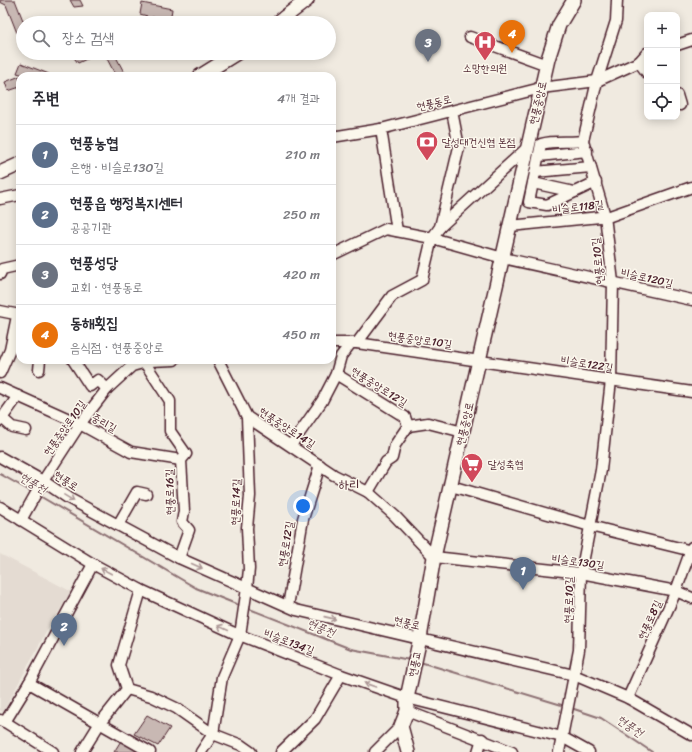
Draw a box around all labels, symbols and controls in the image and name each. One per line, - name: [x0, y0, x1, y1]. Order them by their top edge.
- map controls: [644, 12, 680, 120]
- button: +: [644, 12, 680, 48]
- search box: [16, 16, 336, 60]
- pin: 4: [499, 20, 525, 53]
- text: 장소 검색: [62, 25, 114, 51]
- icon: search: [30, 27, 52, 49]
- pin: 3: [415, 29, 441, 62]
- hospital icon: 소망한의원: [472, 29, 498, 62]
- button: −: [644, 48, 680, 84]
- place label: 소망한의원: [463, 59, 507, 78]
- street label: 현풍중앙로: [524, 79, 552, 127]
- text: 주변: [32, 83, 59, 113]
- button: locate: [644, 84, 680, 120]
- text: 4개 결과: [277, 87, 320, 110]
- street label: 현풍동로: [415, 89, 454, 117]
- bank icon: 달성대건신협 본점: [414, 129, 440, 162]
- text: 현풍농협: [70, 130, 118, 156]
- place label: 달성대건신협 본점: [442, 133, 516, 152]
- text: 1: [42, 143, 48, 166]
- text: 210 m: [285, 143, 320, 166]
- text: 은행 · 비슬로130길: [70, 156, 164, 179]
- text: 현풍읍 행정복지센터: [70, 190, 183, 216]
- street label: 비슬로118길: [551, 195, 605, 219]
- text: 2: [41, 203, 49, 226]
- text: 250 m: [283, 203, 320, 226]
- text: 공공기관: [70, 216, 112, 239]
- street label: 현풍로10길: [586, 236, 610, 285]
- text: 현풍성당: [70, 250, 118, 276]
- text: 3: [41, 263, 49, 286]
- text: 420 m: [283, 263, 320, 286]
- street label: 비슬로120길: [619, 263, 675, 293]
- text: 교회 · 현풍동로: [70, 276, 143, 299]
- text: 동해횟집: [70, 310, 118, 336]
- text: 4: [41, 323, 49, 346]
- text: 450 m: [282, 323, 320, 346]
- street label: 현풍중앙로10길: [387, 326, 454, 354]
- text: 음식점 · 현풍중앙로: [70, 336, 164, 359]
- street label: 비슬로122길: [559, 350, 615, 378]
- street label: 현풍중앙로12길: [347, 362, 411, 412]
- street label: 현풍중앙로10길: [39, 396, 91, 460]
- street label: 현풍중앙로: [451, 400, 479, 448]
- street label: 현풍중앙로14길: [255, 402, 319, 454]
- street label: 중리길: [88, 408, 120, 438]
- supermarket icon: 달성축협: [459, 451, 485, 484]
- place label: 달성축협: [488, 455, 524, 474]
- water label: 현풍천: [15, 466, 52, 500]
- street label: 현풍로: [50, 466, 82, 496]
- street label: 현풍로16길: [160, 469, 180, 515]
- district label: 하리: [339, 473, 359, 496]
- street label: 현풍로14길: [226, 478, 246, 526]
- one-way arrow: [63, 495, 75, 503]
- your location: [293, 496, 313, 516]
- street label: 현풍로12길: [273, 519, 299, 569]
- street label: 비슬로130길: [550, 549, 606, 575]
- pin: 1: [510, 557, 536, 590]
- one-way arrow: [190, 563, 202, 570]
- one-way arrow: [100, 567, 112, 574]
- street label: 현풍로10길: [559, 576, 579, 624]
- street label: 현풍로8길: [633, 597, 667, 643]
- street label: 현풍로: [392, 611, 422, 635]
- pin: 2: [51, 613, 77, 646]
- water label: 현풍천: [304, 613, 340, 644]
- one-way arrow: [324, 614, 337, 622]
- one-way arrow: [217, 624, 229, 631]
- street label: 비슬로134길: [261, 624, 317, 660]
- street label: 현풍교: [403, 649, 427, 679]
- one-way arrow: [365, 681, 377, 689]
- water label: 현풍천: [612, 709, 649, 744]

